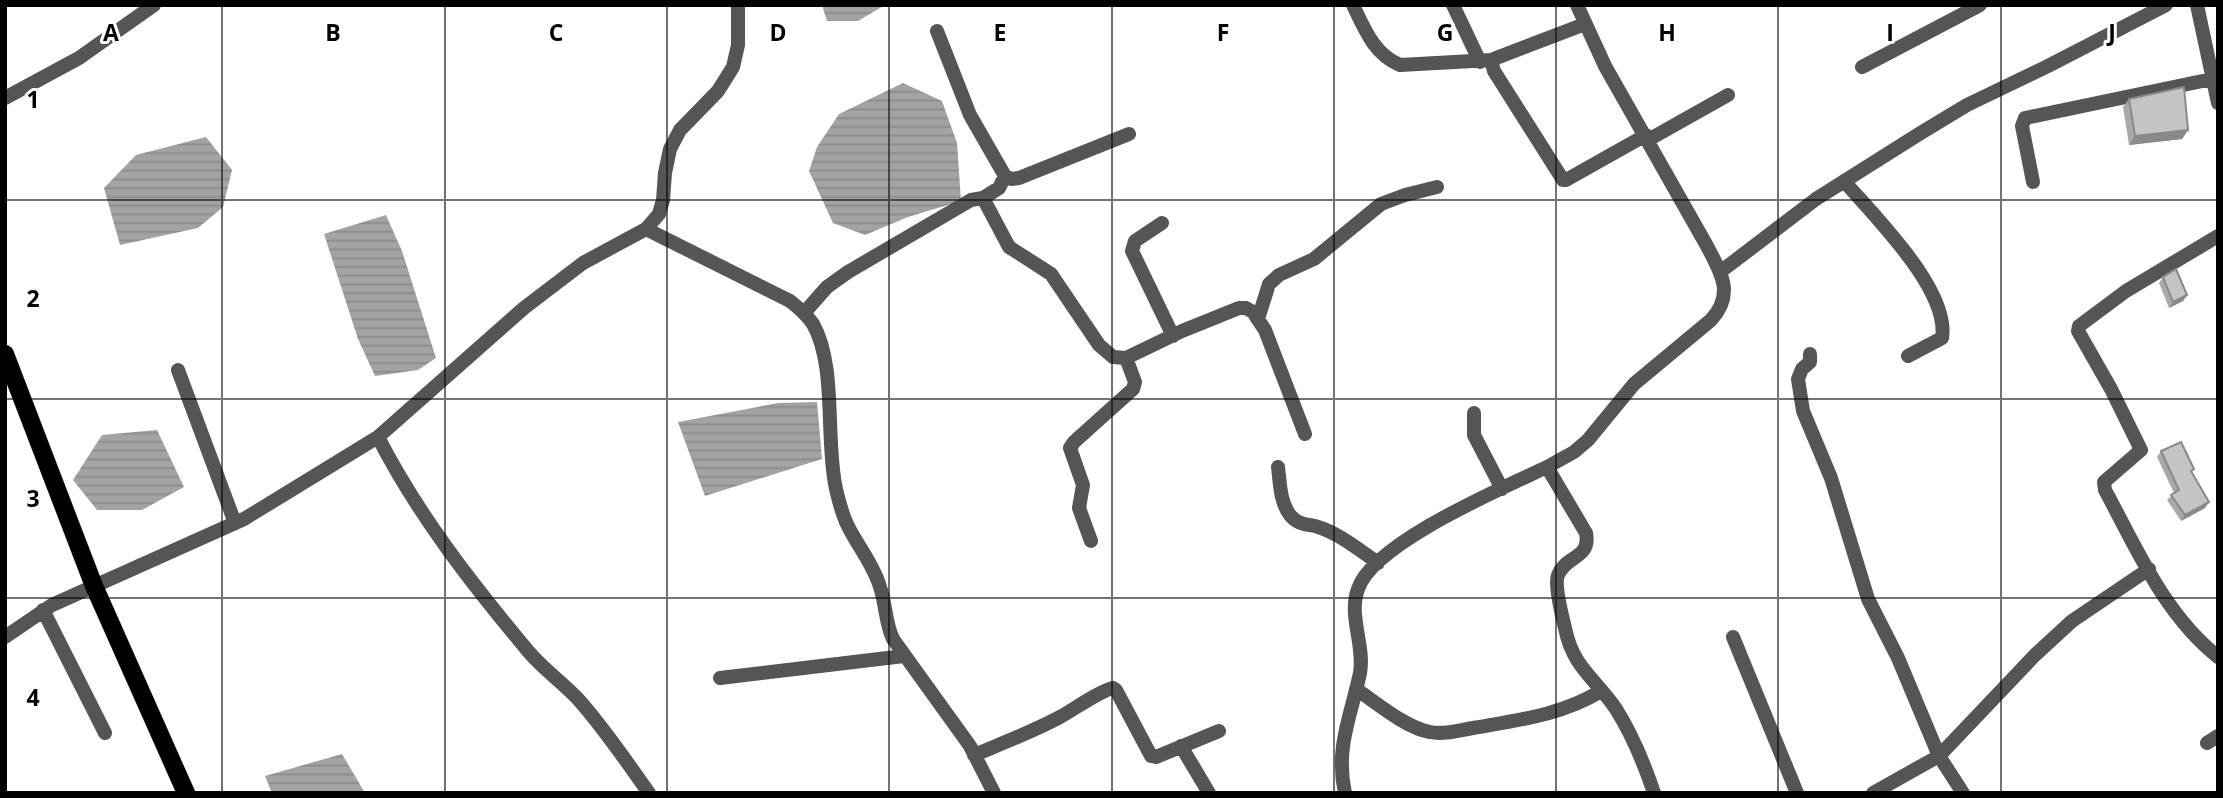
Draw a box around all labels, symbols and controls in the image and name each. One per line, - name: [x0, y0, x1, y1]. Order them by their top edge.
- text: A: [103, 16, 119, 48]
- text: B: [325, 16, 341, 48]
- text: C: [549, 16, 563, 48]
- text: D: [769, 16, 787, 48]
- text: E: [994, 16, 1006, 48]
- text: F: [1217, 16, 1229, 48]
- text: G: [1437, 16, 1453, 48]
- text: H: [1658, 16, 1676, 48]
- text: I: [1886, 16, 1894, 48]
- text: J: [2106, 16, 2116, 48]
- text: 1: [26, 83, 40, 115]
- text: 2: [26, 282, 40, 314]
- text: 3: [26, 482, 40, 514]
- text: 4: [26, 681, 40, 713]

